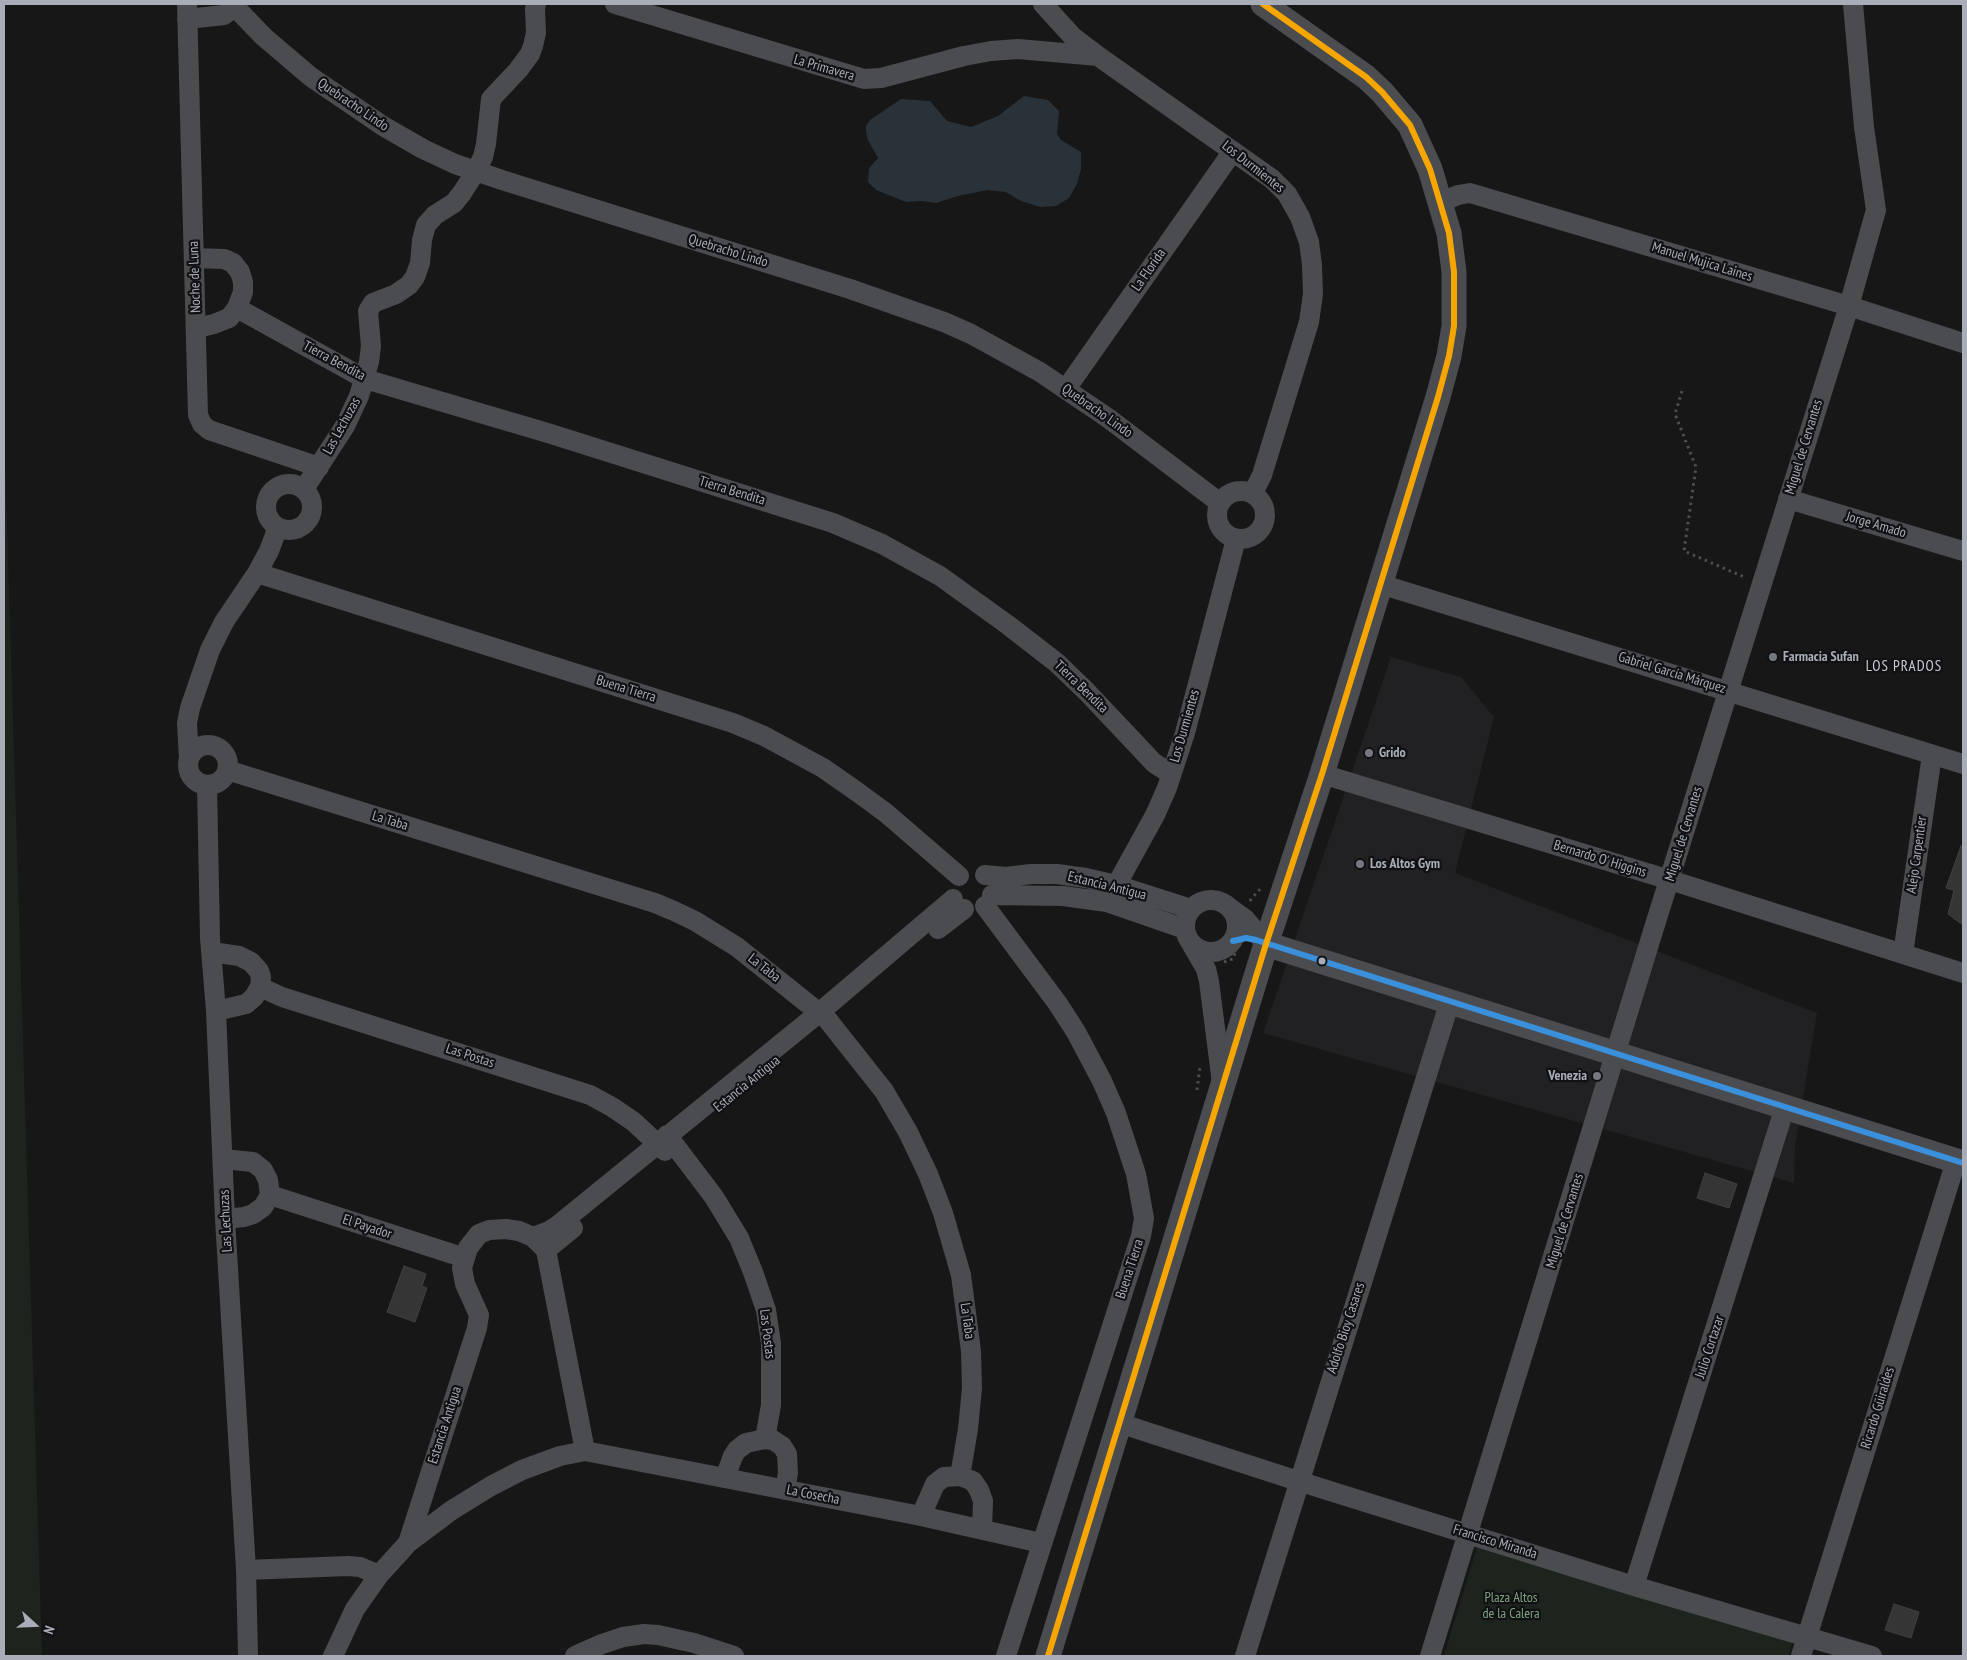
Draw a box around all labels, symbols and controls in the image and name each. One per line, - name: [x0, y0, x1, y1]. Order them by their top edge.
- street label: La Primavera: [792, 51, 856, 85]
- street label: Quebracho Lindo: [314, 75, 392, 135]
- street label: Los Durmientes: [1218, 137, 1288, 197]
- street label: Quebracho Lindo: [686, 231, 770, 271]
- street label: Manuel Mujica Laines: [1650, 239, 1754, 285]
- street label: Noche de Luna: [185, 241, 205, 313]
- street label: La Florida: [1128, 246, 1170, 294]
- street label: Tierra Bendita: [300, 338, 368, 384]
- street label: Quebracho Lindo: [1058, 381, 1136, 441]
- street label: Las Lechuzas: [320, 395, 364, 457]
- street label: Miguel de Cervantes: [1782, 398, 1826, 496]
- street label: Tierra Bendita: [697, 473, 767, 509]
- street label: Jorge Amado: [1844, 508, 1908, 542]
- street label: Gabriel García Márquez: [1616, 649, 1728, 697]
- place label: Farmacia Sufan: [1783, 649, 1859, 665]
- marker: Farmacia Sufan: [1767, 651, 1779, 663]
- street label: Tierra Bendita: [1051, 657, 1111, 717]
- district label: LOS PRADOS: [1865, 658, 1943, 676]
- street label: Buena Tierra: [594, 672, 658, 706]
- street label: Los Durmientes: [1167, 688, 1203, 764]
- place label: Grido: [1379, 745, 1406, 761]
- marker: Grido: [1363, 747, 1375, 759]
- street label: Miguel de Cervantes: [1662, 785, 1706, 883]
- street label: La Taba: [370, 808, 410, 834]
- street label: Alejo Carpentier: [1903, 815, 1931, 895]
- street label: Bernardo O' Higgins: [1552, 837, 1648, 881]
- place label: Los Altos Gym: [1370, 856, 1440, 872]
- marker: Los Altos Gym: [1354, 858, 1366, 870]
- street label: Estancia Antigua: [1066, 868, 1148, 904]
- street label: La Taba: [744, 950, 784, 986]
- unlabelled marker: [1317, 956, 1327, 966]
- street label: Las Postas: [444, 1040, 496, 1072]
- street label: Estancia Antigua: [711, 1052, 783, 1116]
- place label: Venezia: [1548, 1068, 1587, 1084]
- marker: Venezia: [1591, 1070, 1603, 1082]
- street label: Miguel de Cervantes: [1543, 1172, 1587, 1270]
- street label: Las Lechuzas: [216, 1189, 236, 1253]
- street label: El Payador: [340, 1211, 394, 1243]
- street label: Buena Tierra: [1113, 1237, 1147, 1301]
- street label: Adolfo Bioy Casares: [1323, 1280, 1369, 1376]
- street label: La Taba: [956, 1302, 978, 1340]
- street label: Las Postas: [756, 1308, 778, 1360]
- street label: Julio Cortazar: [1692, 1314, 1728, 1380]
- street label: Ricardo Güiraldes: [1858, 1365, 1898, 1451]
- street label: Estancia Antigua: [425, 1384, 465, 1466]
- street label: La Cosecha: [785, 1482, 841, 1508]
- street label: Francisco Miranda: [1451, 1521, 1539, 1563]
- park label: Plaza Altos de la Calera: [1483, 1590, 1539, 1622]
- north arrow: [10, 1600, 60, 1650]
- text: N: [39, 1623, 59, 1637]

